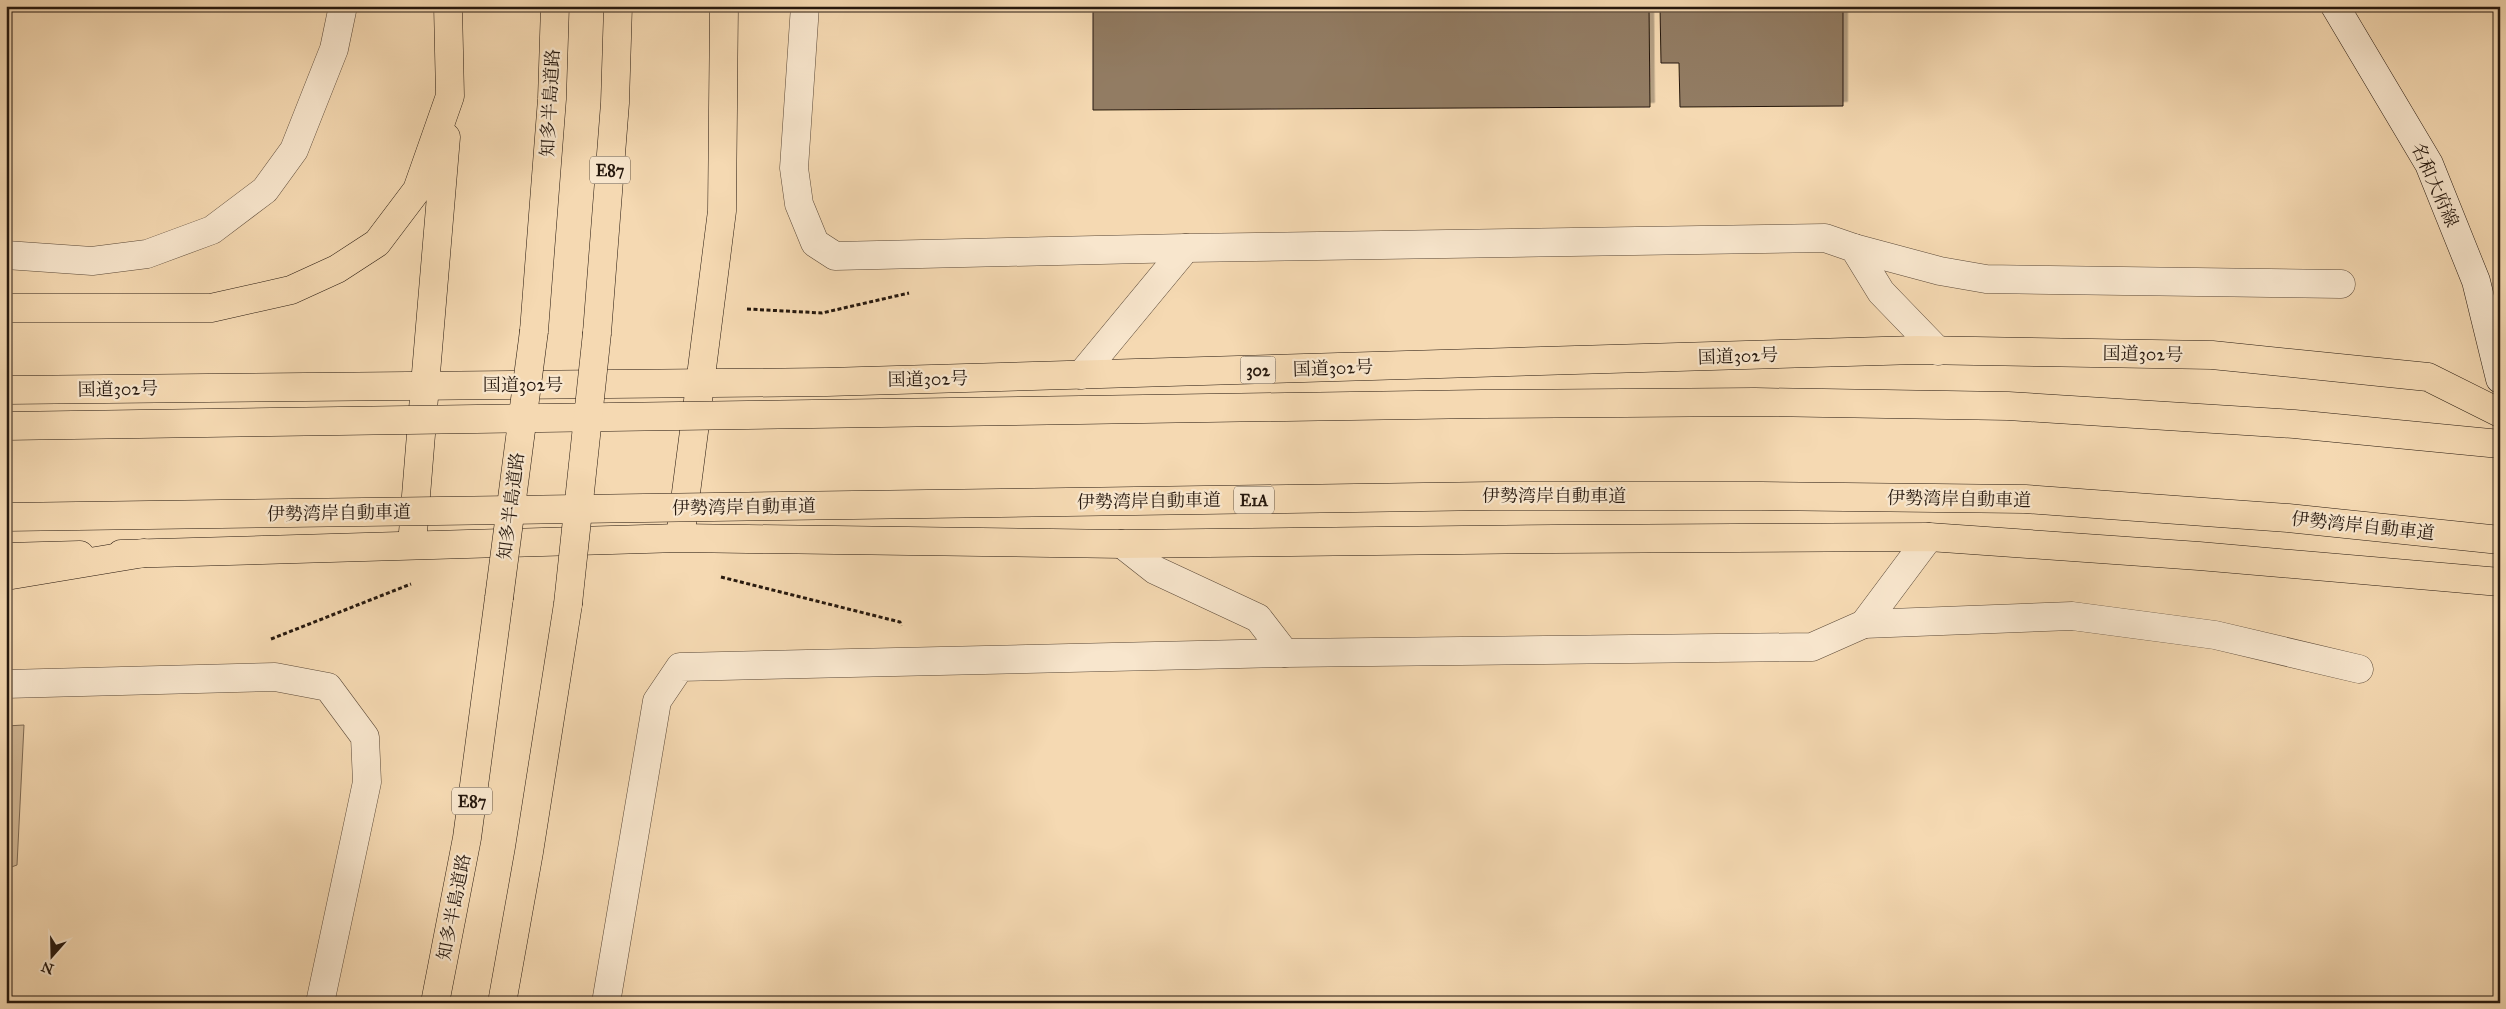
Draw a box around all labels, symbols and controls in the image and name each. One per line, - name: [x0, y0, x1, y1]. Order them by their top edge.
- street label: 知多半島道路: [536, 48, 564, 158]
- street label: 名和大府線: [2407, 139, 2463, 231]
- road number: E87: [590, 156, 630, 184]
- street label: 国道302号: [2103, 342, 2183, 366]
- street label: 国道302号: [1697, 344, 1779, 368]
- road number: 302: [1240, 356, 1276, 384]
- street label: 国道302号: [1292, 356, 1374, 380]
- street label: 国道302号: [888, 367, 968, 391]
- street label: 国道302号: [483, 374, 563, 396]
- street label: 国道302号: [78, 377, 158, 401]
- street label: 知多半島道路: [494, 451, 528, 561]
- street label: 伊勢湾岸自動車道: [1482, 485, 1626, 507]
- road number: E1A: [1234, 486, 1274, 514]
- street label: 伊勢湾岸自動車道: [1887, 487, 2031, 511]
- street label: 伊勢湾岸自動車道: [1077, 489, 1221, 513]
- street label: 伊勢湾岸自動車道: [672, 495, 816, 519]
- street label: 伊勢湾岸自動車道: [267, 501, 411, 525]
- street label: 伊勢湾岸自動車道: [2290, 508, 2436, 544]
- road number: E87: [452, 788, 492, 814]
- street label: 知多半島道路: [433, 852, 475, 962]
- north arrow: [28, 932, 78, 982]
- text: N: [39, 958, 56, 978]

